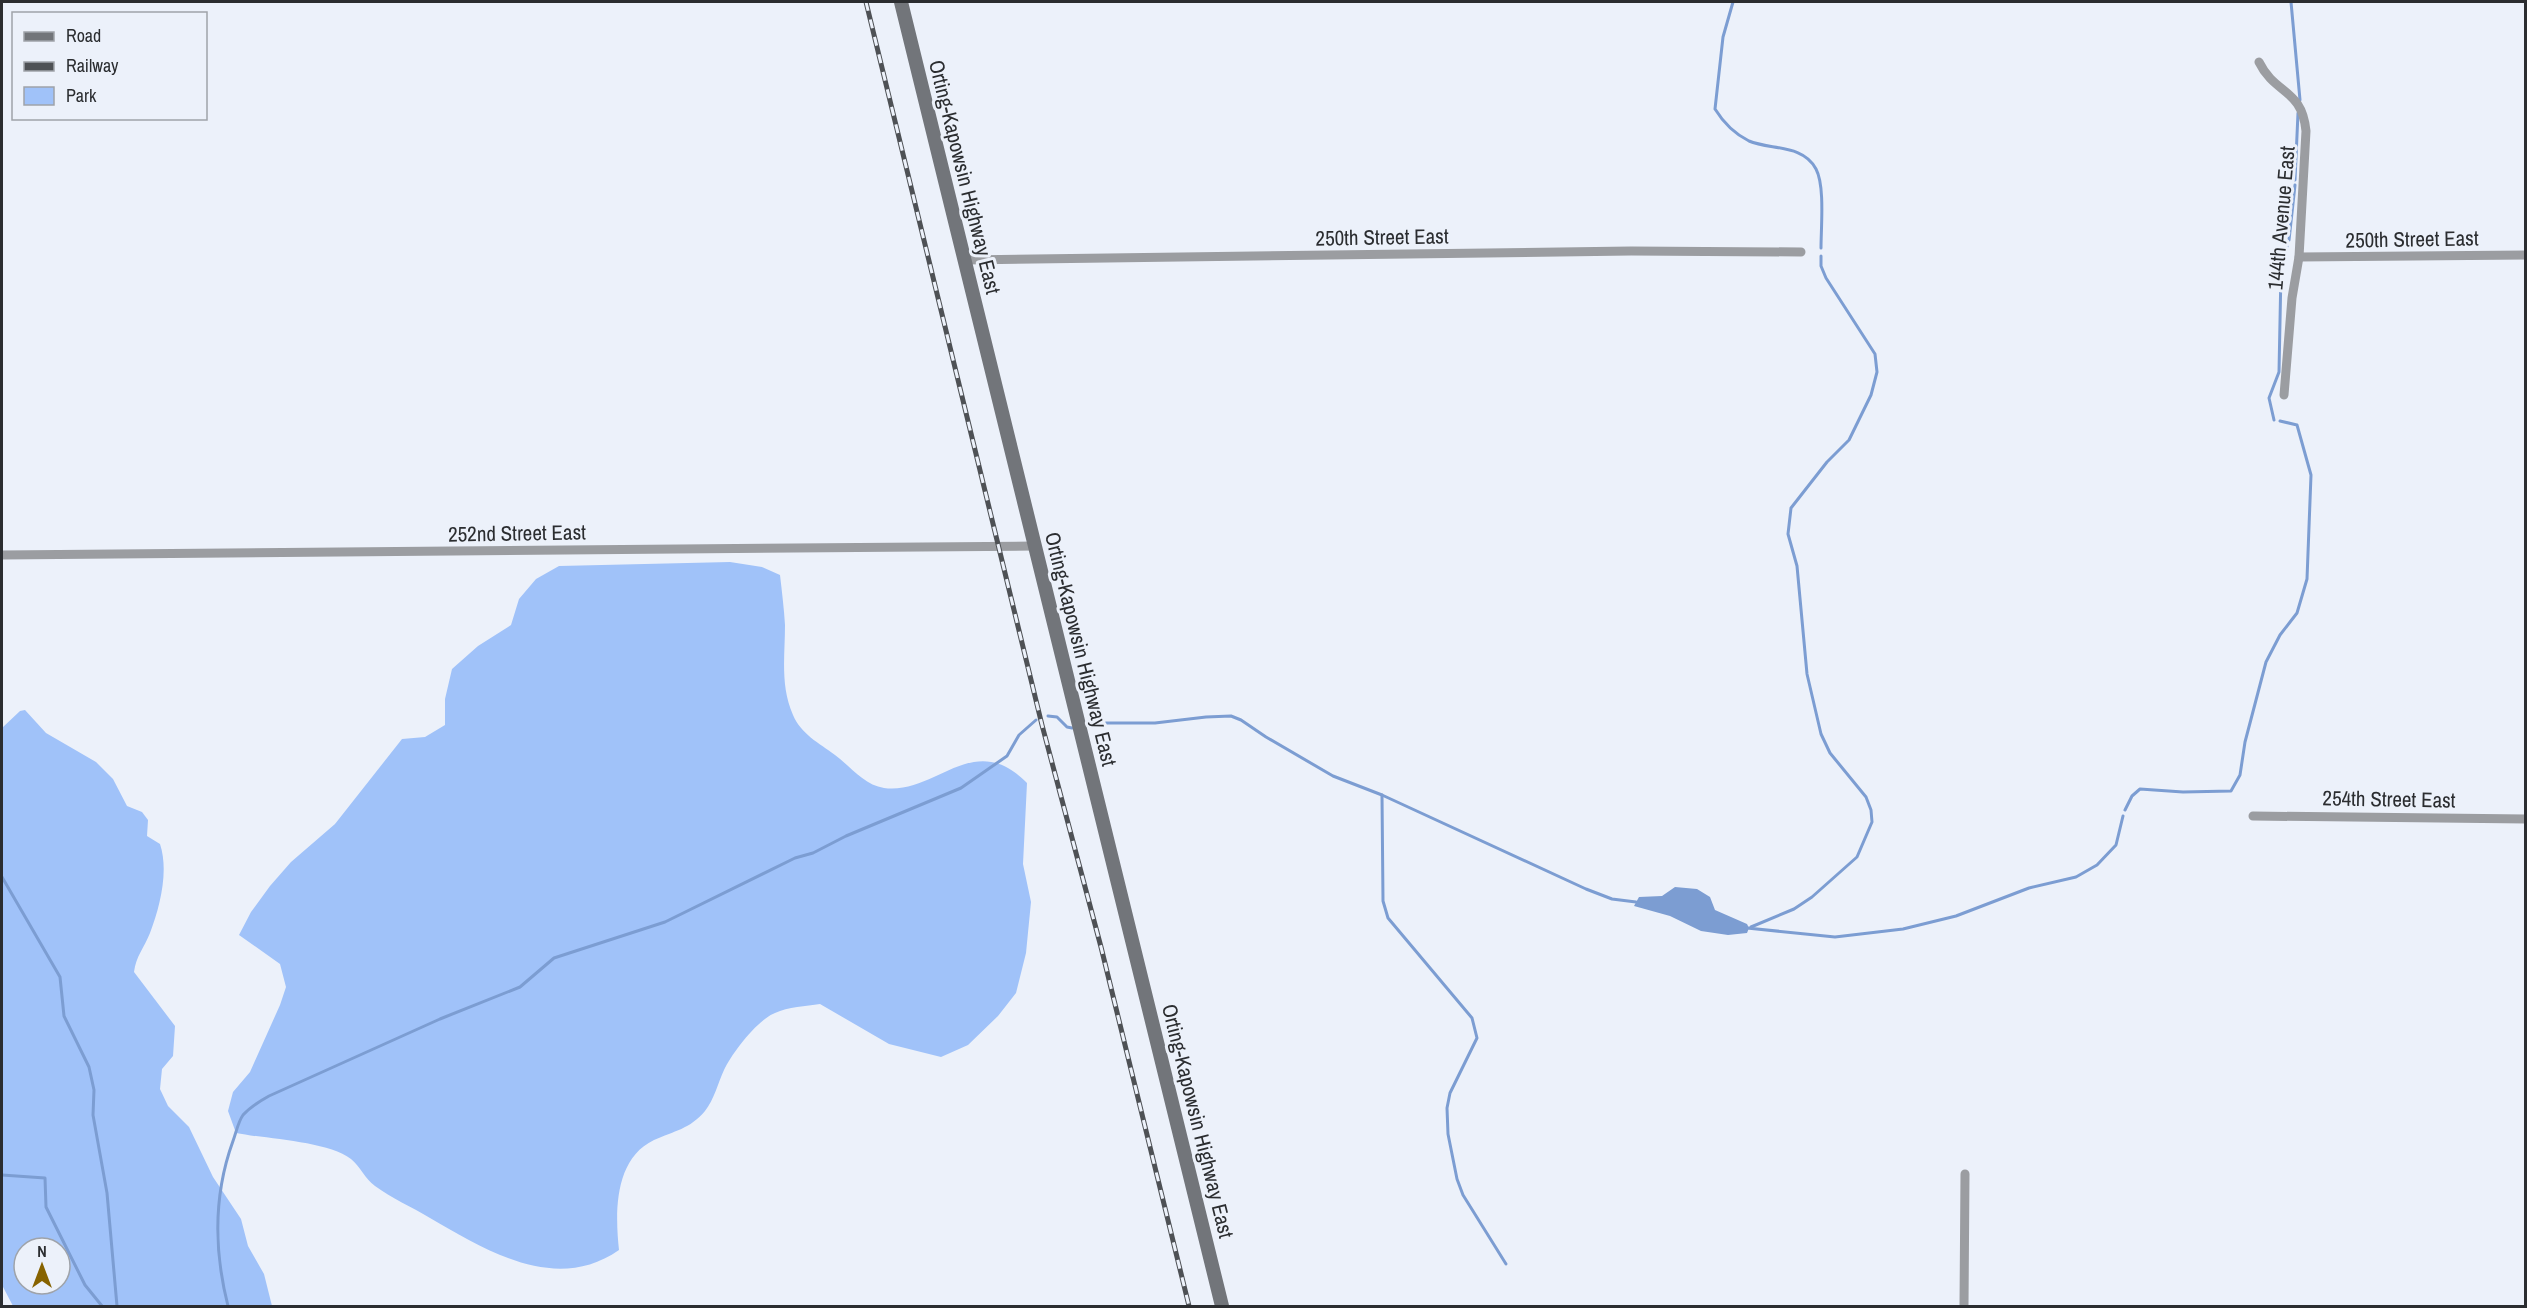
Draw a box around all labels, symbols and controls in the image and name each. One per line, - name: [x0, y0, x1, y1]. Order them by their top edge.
- legend: [12, 12, 207, 120]
- text: Road: [66, 23, 101, 48]
- text: Railway: [66, 53, 119, 78]
- street label: Orting-Kapowsin Highway East: [922, 57, 1008, 297]
- text: Park: [66, 83, 97, 108]
- street label: 144th Avenue East: [2260, 145, 2302, 291]
- street label: 250th Street East: [1315, 221, 1449, 253]
- street label: 250th Street East: [2345, 223, 2479, 255]
- street label: 252nd Street East: [448, 517, 586, 549]
- street label: Orting-Kapowsin Highway East: [1038, 529, 1124, 769]
- street label: 254th Street East: [2322, 783, 2456, 815]
- street label: Orting-Kapowsin Highway East: [1155, 1001, 1241, 1241]
- north arrow: [12, 1236, 72, 1296]
- text: N: [37, 1240, 47, 1262]

